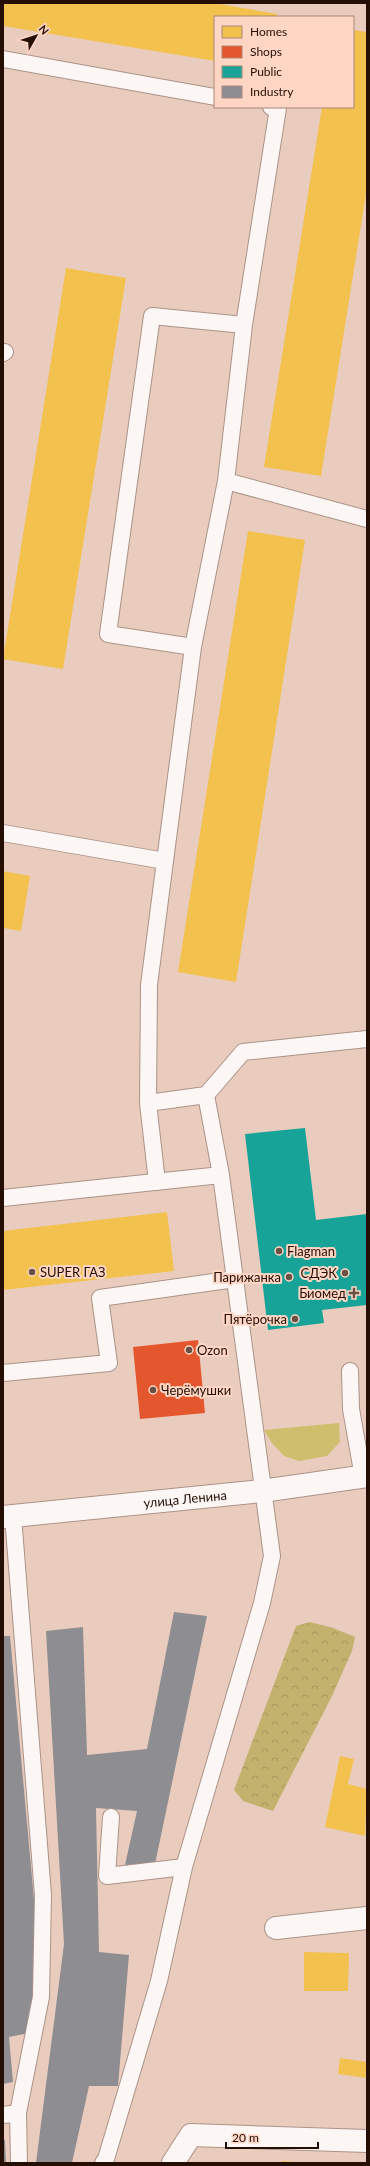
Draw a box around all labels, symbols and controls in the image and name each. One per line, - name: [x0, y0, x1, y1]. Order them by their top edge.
- north arrow: [16, 16, 56, 56]
- legend: [214, 16, 354, 108]
- text: N: [36, 22, 52, 37]
- text: Homes: [250, 24, 287, 39]
- text: Shops: [250, 44, 282, 59]
- text: Public: [250, 64, 282, 79]
- text: Industry: [250, 84, 294, 99]
- place label: Flagman: [287, 1243, 335, 1259]
- marker: Flagman: [274, 1246, 284, 1256]
- place label: SUPER ГАЗ: [40, 1264, 105, 1280]
- place label: СДЭК: [301, 1265, 337, 1281]
- marker: SUPER ГАЗ: [27, 1267, 37, 1277]
- marker: СДЭК: [340, 1268, 350, 1278]
- place label: Парижанка: [213, 1269, 281, 1285]
- marker: Парижанка: [284, 1272, 294, 1282]
- place label: Биомед: [299, 1285, 346, 1301]
- marker: Биомед: [349, 1288, 359, 1298]
- place label: Пятёрочка: [223, 1311, 287, 1327]
- marker: Пятёрочка: [290, 1314, 300, 1324]
- place label: Ozon: [197, 1342, 228, 1358]
- marker: Ozon: [184, 1345, 194, 1355]
- place label: Черёмушки: [161, 1382, 231, 1398]
- marker: Черёмушки: [148, 1385, 158, 1395]
- street label: улица Ленина: [143, 1487, 227, 1511]
- scale bar: [226, 2124, 318, 2150]
- text: 20 m: [232, 2130, 259, 2145]

